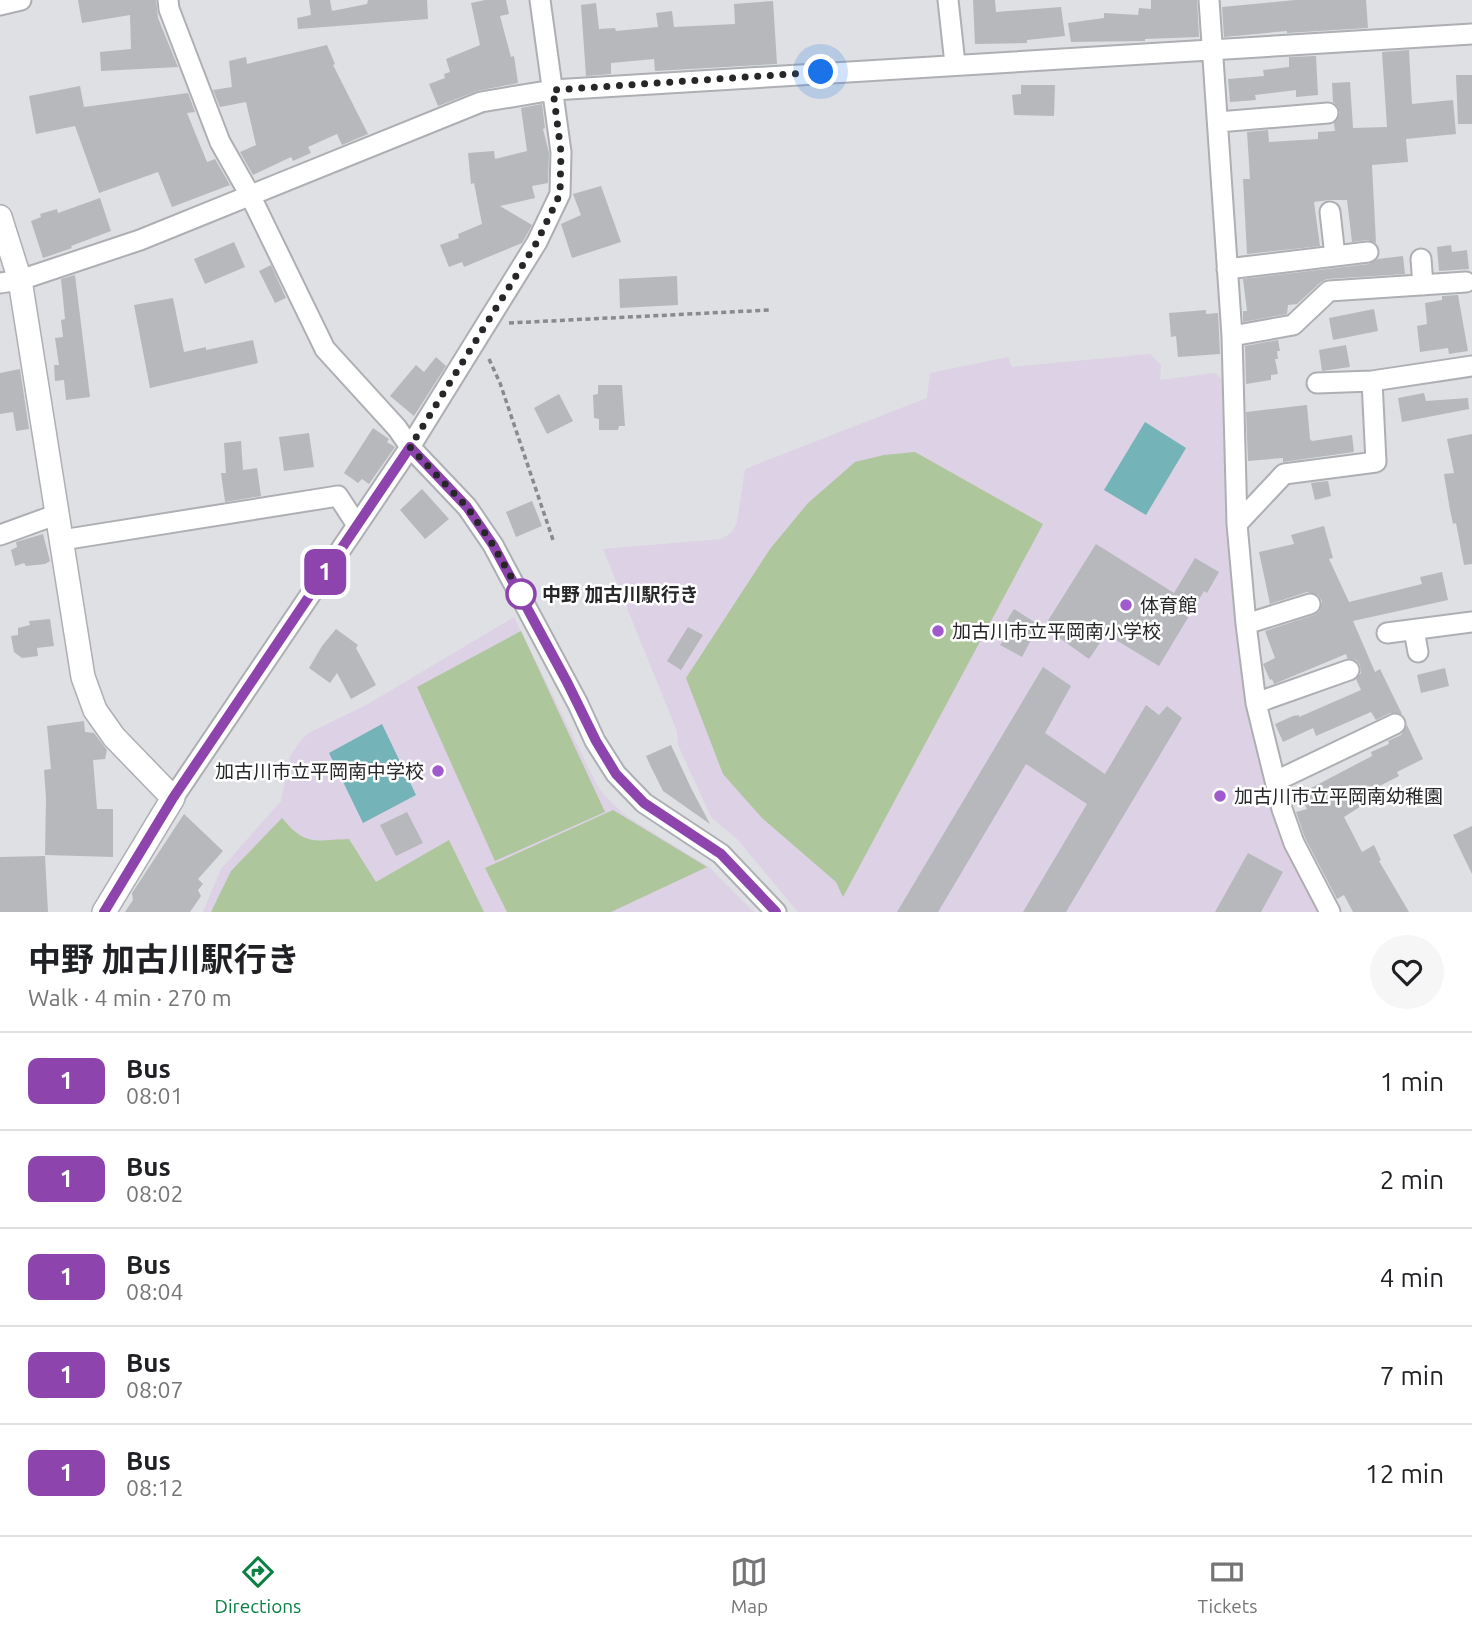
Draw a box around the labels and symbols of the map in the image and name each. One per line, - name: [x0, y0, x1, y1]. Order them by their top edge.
- your location: [803, 54, 838, 89]
- line badge: 1: [302, 549, 348, 595]
- marker: 中野 加古川駅行き: [506, 579, 536, 609]
- place label: 中野 加古川駅行き: [542, 583, 699, 605]
- place label: 体育館: [1140, 594, 1197, 616]
- marker: 体育館: [1118, 597, 1134, 613]
- place label: 加古川市立平岡南小学校: [952, 620, 1161, 642]
- marker: 加古川市立平岡南小学校: [930, 623, 946, 639]
- place label: 加古川市立平岡南中学校: [215, 760, 424, 782]
- marker: 加古川市立平岡南中学校: [430, 763, 446, 779]
- place label: 加古川市立平岡南幼稚園: [1234, 785, 1443, 807]
- marker: 加古川市立平岡南幼稚園: [1212, 788, 1228, 804]

